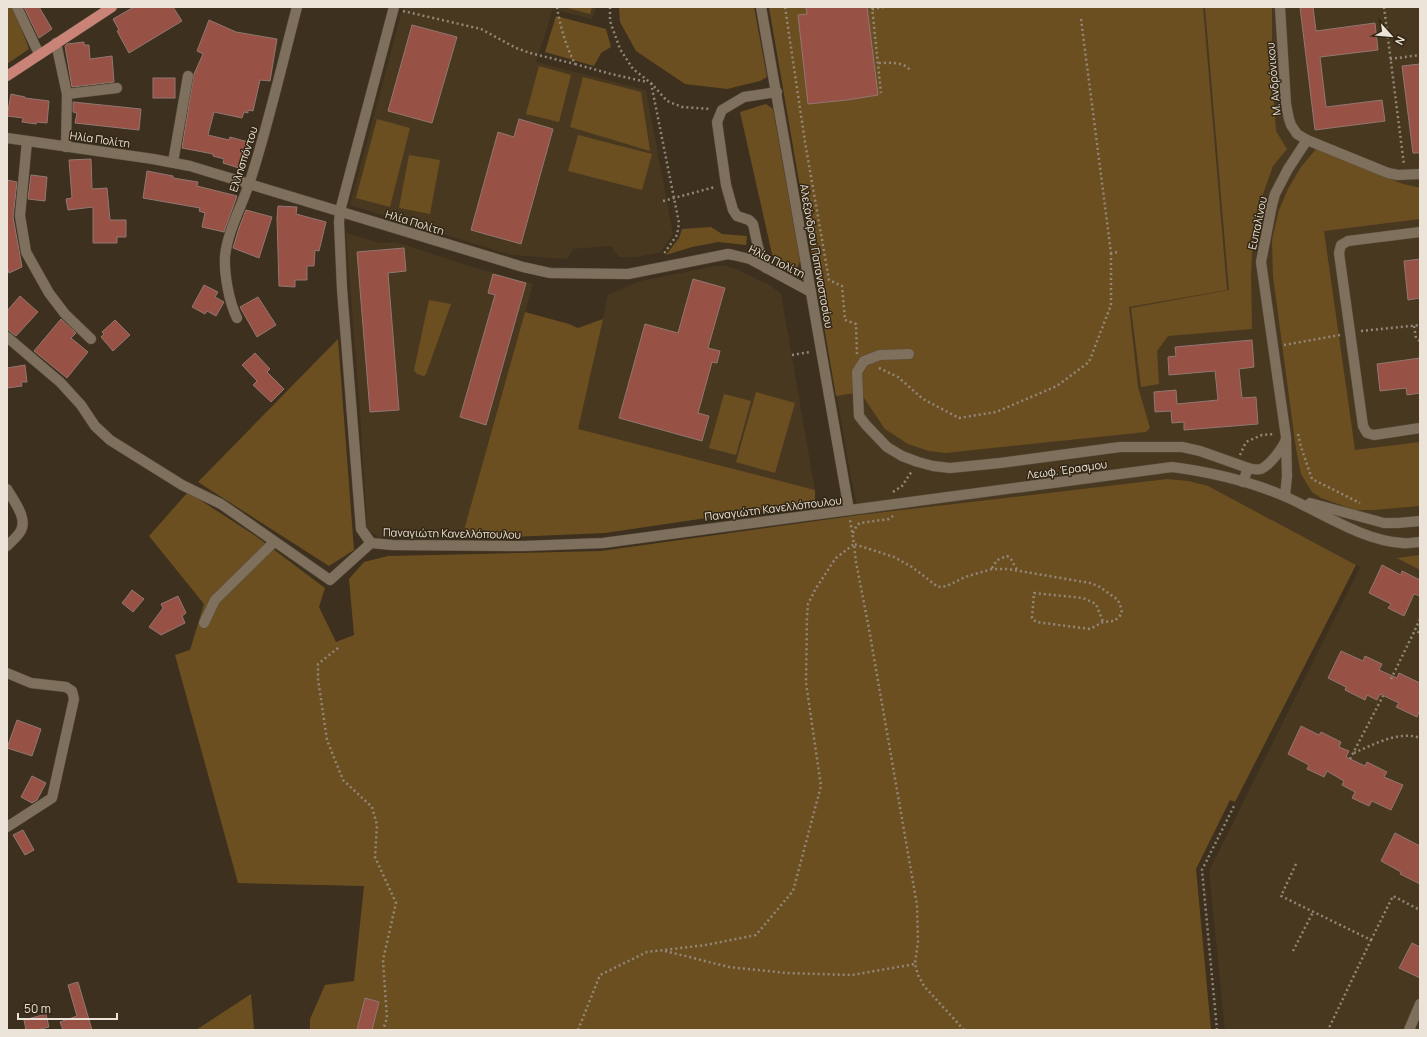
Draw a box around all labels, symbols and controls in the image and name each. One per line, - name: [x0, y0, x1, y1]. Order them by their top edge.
- north arrow: [1371, 16, 1411, 56]
- text: N: [1392, 34, 1409, 48]
- street label: Μ. Ανδρόνικου: [1262, 42, 1284, 116]
- street label: Ελλησπόντου: [225, 124, 261, 194]
- street label: Ηλία Πολίτη: [69, 127, 131, 151]
- street label: Αλεξάνδρου Παπαναστασίου: [797, 183, 837, 329]
- street label: Ευπαλίνου: [1244, 195, 1270, 251]
- street label: Ηλία Πολίτη: [384, 206, 446, 238]
- street label: Ηλία Πολίτη: [746, 241, 808, 281]
- street label: Λεωφ. Έρασμου: [1026, 456, 1108, 482]
- street label: Παναγιώτη Κανελλόπουλου: [704, 492, 842, 524]
- street label: Παναγιώτη Κανελλόπουλου: [383, 524, 521, 542]
- scale bar: [18, 995, 117, 1021]
- text: 50 m: [24, 1000, 51, 1017]

